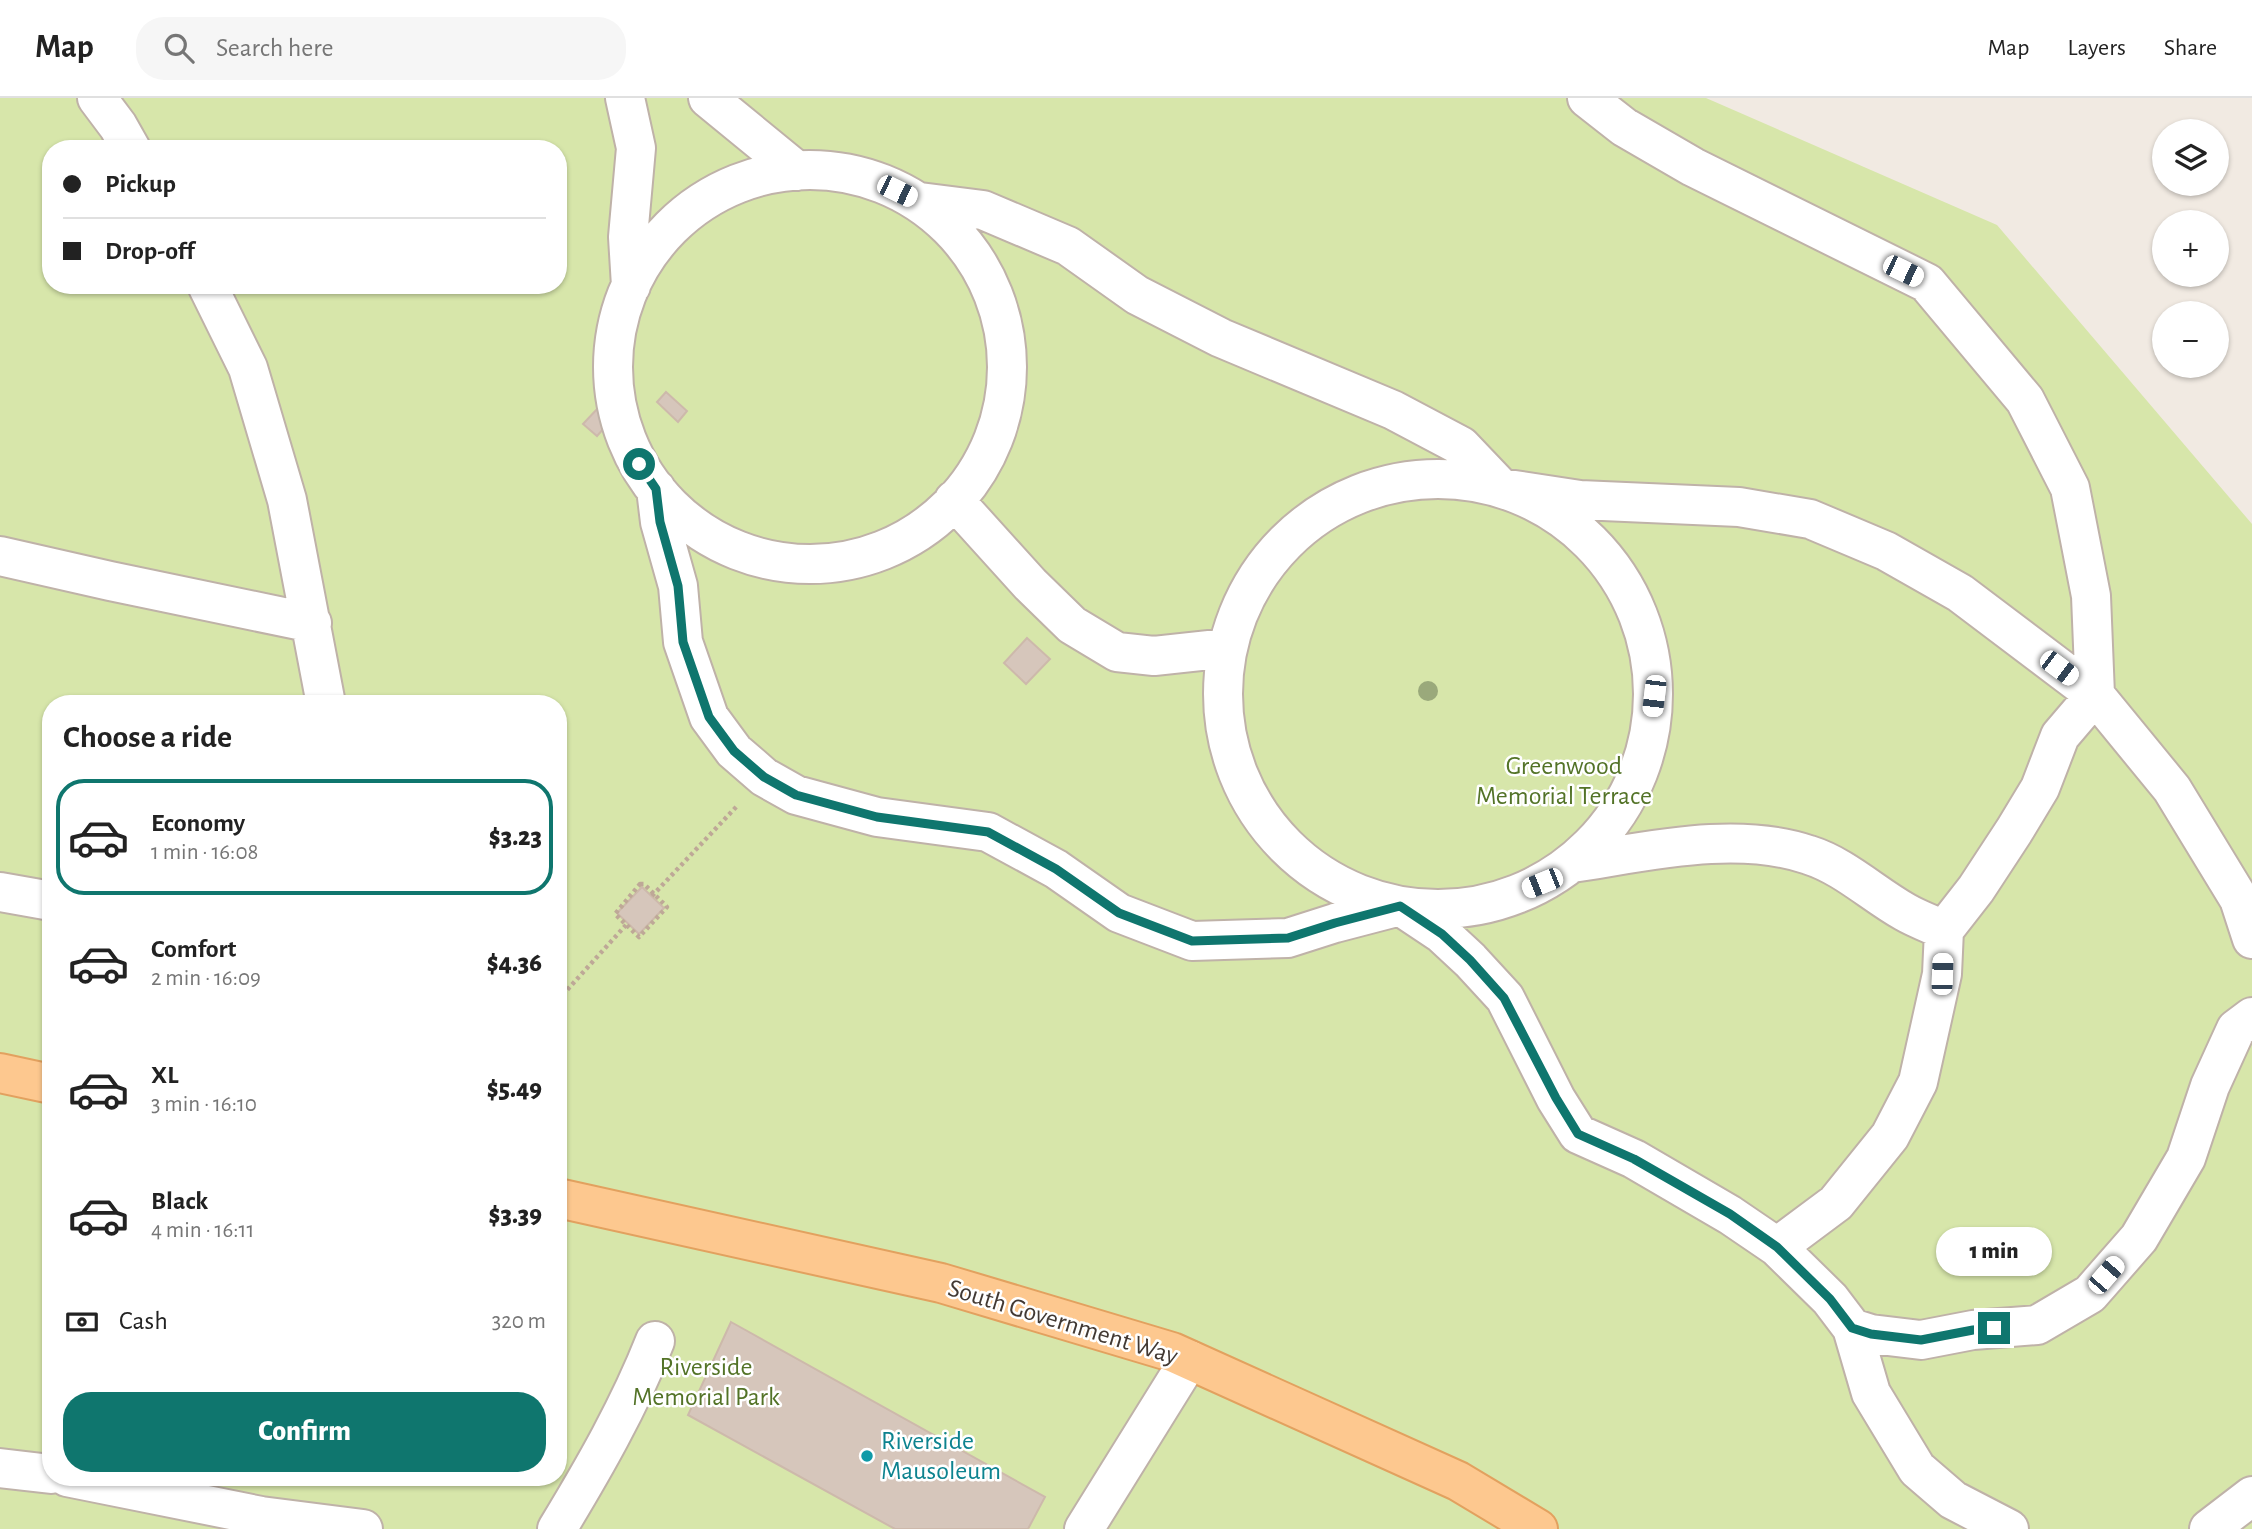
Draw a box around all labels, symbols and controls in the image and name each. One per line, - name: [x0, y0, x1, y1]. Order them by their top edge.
- search box: [136, 17, 626, 80]
- icon: search: [160, 29, 198, 67]
- text: Map: [35, 31, 94, 64]
- text: Search here: [216, 35, 334, 61]
- text: Map: [1987, 36, 2029, 60]
- text: Layers: [2067, 36, 2126, 60]
- text: Share: [2164, 36, 2217, 60]
- map controls: [2152, 119, 2229, 378]
- button: layers: [2152, 119, 2229, 196]
- text: Pickup: [105, 171, 176, 197]
- car: [874, 172, 921, 210]
- button: +: [2152, 210, 2229, 287]
- text: Drop-off: [105, 238, 194, 264]
- car: [1880, 252, 1927, 290]
- button: −: [2152, 301, 2229, 378]
- route start: [623, 448, 655, 480]
- car: [2036, 647, 2083, 689]
- car: [1642, 674, 1667, 718]
- text: Choose a ride: [63, 721, 232, 753]
- park label: Greenwood Memorial Terrace: [1476, 753, 1652, 809]
- icon: car: [67, 806, 130, 869]
- text: Economy: [151, 810, 245, 836]
- text: $3.23: [489, 824, 542, 850]
- text: 1 min · 16:08: [151, 841, 258, 864]
- car: [1519, 865, 1566, 901]
- icon: car: [67, 932, 130, 995]
- text: Comfort: [151, 936, 236, 962]
- text: $4.36: [487, 950, 542, 976]
- car: [1931, 953, 1954, 995]
- text: 2 min · 16:09: [151, 967, 261, 990]
- icon: car: [67, 1058, 130, 1121]
- text: XL: [151, 1062, 178, 1088]
- text: $5.49: [487, 1076, 542, 1102]
- text: 3 min · 16:10: [151, 1093, 257, 1116]
- icon: car: [67, 1184, 130, 1247]
- text: Black: [151, 1188, 208, 1214]
- text: $3.39: [489, 1202, 542, 1228]
- text: 4 min · 16:11: [151, 1219, 254, 1242]
- callout: 1 min: [1936, 1226, 2052, 1276]
- text: 1 min: [1970, 1240, 2018, 1263]
- car: [2085, 1252, 2128, 1298]
- street label: South Government Way: [945, 1275, 1181, 1369]
- icon: cash: [63, 1303, 101, 1341]
- text: Cash: [119, 1308, 168, 1334]
- text: 320 m: [492, 1310, 546, 1333]
- route end: [1978, 1312, 2010, 1344]
- park label: Riverside Memorial Park: [632, 1354, 780, 1410]
- button: Confirm: [63, 1392, 546, 1472]
- place label: Riverside Mausoleum: [881, 1428, 1001, 1484]
- marker: Riverside Mausoleum: [859, 1448, 875, 1464]

